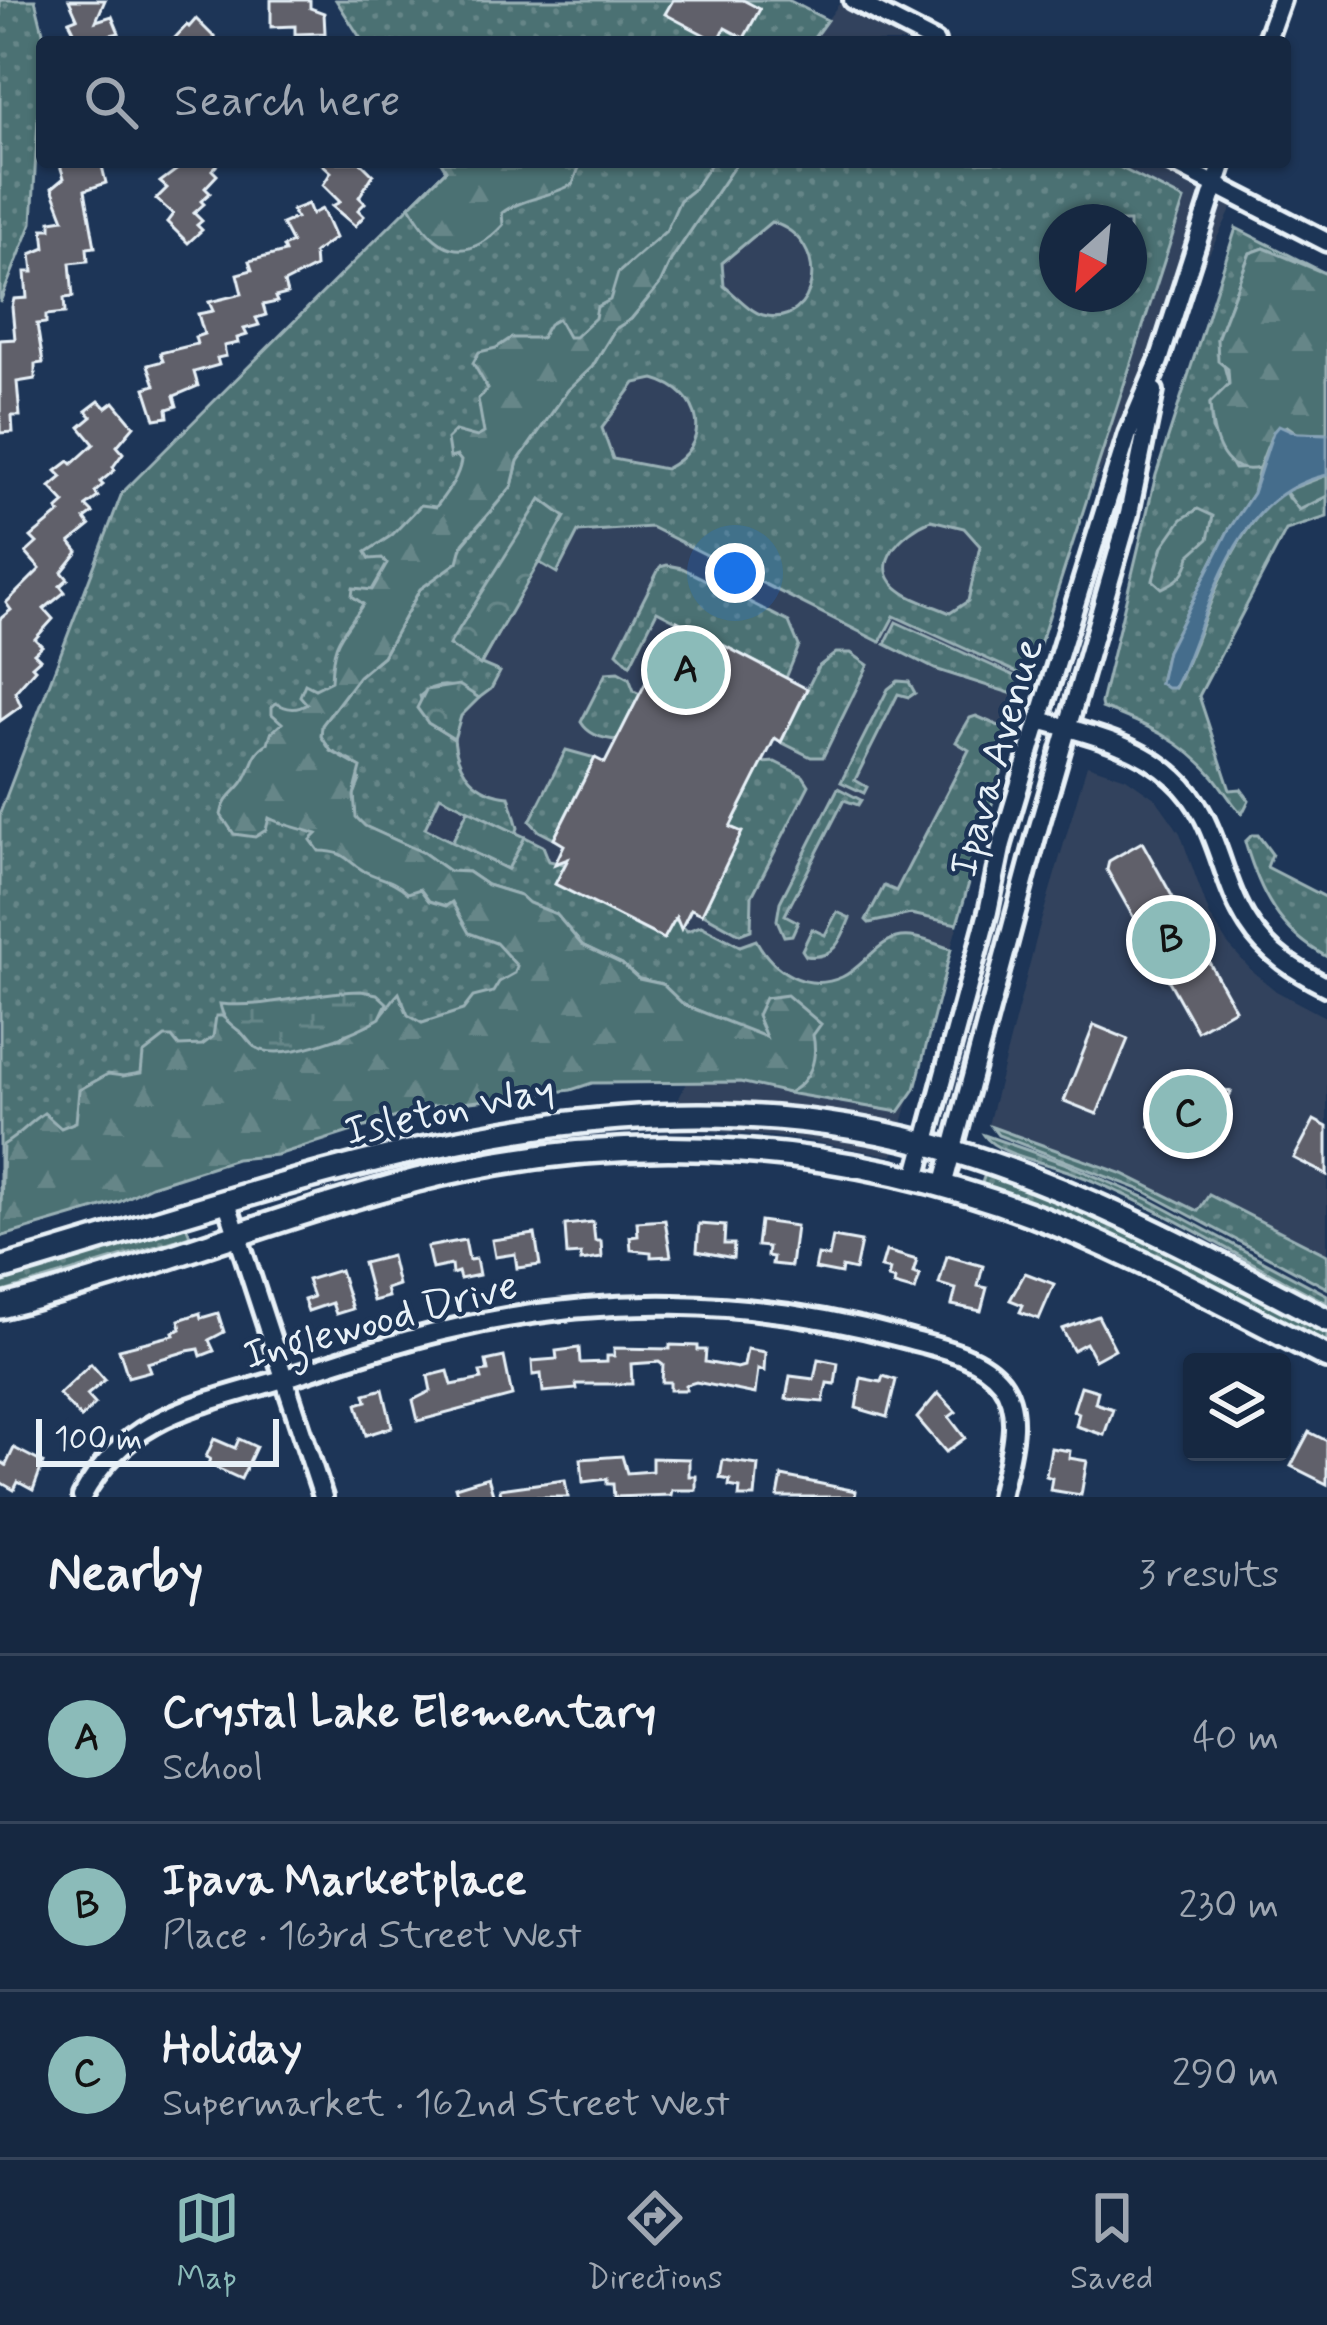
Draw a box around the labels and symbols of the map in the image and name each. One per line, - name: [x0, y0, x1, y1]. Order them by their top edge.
- north arrow: [1039, 204, 1147, 312]
- your location: [705, 543, 765, 603]
- pin: A: [647, 625, 725, 715]
- street label: Ipava Avenue: [937, 632, 1058, 884]
- pin: B: [1132, 895, 1210, 985]
- street label: Isleton Way: [340, 1062, 560, 1160]
- pin: C: [1149, 1069, 1227, 1159]
- street label: Inglewood Drive: [238, 1258, 525, 1388]
- scale bar: [36, 1413, 279, 1466]

